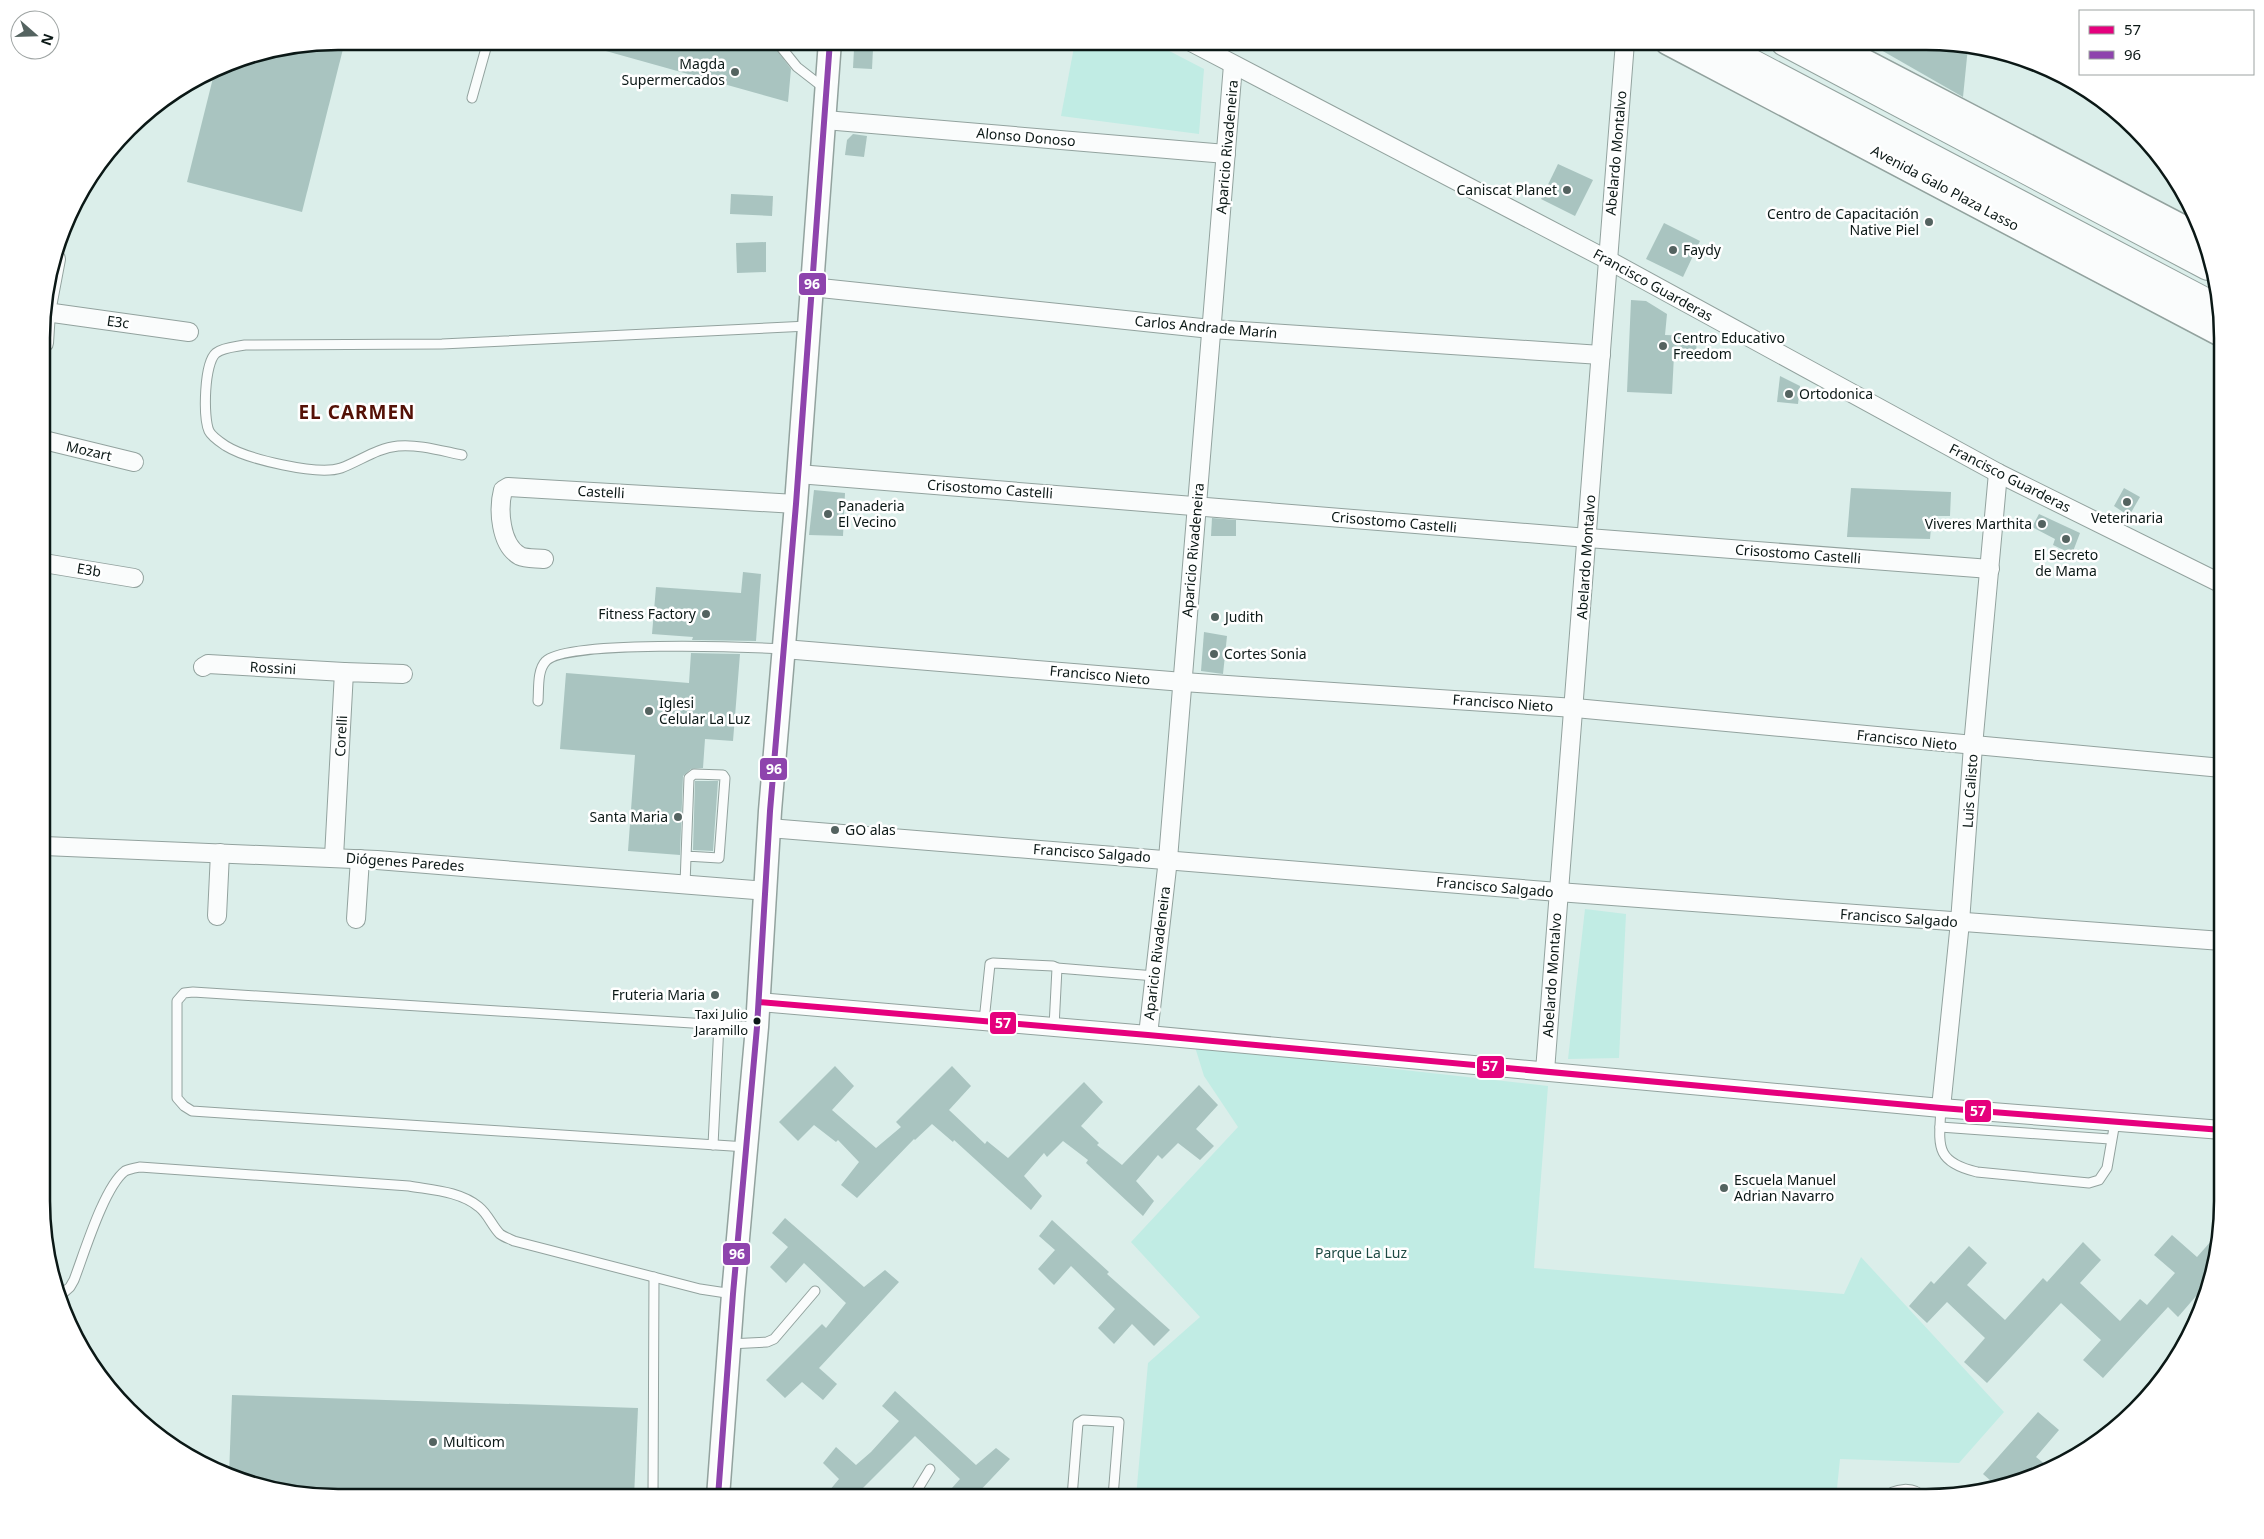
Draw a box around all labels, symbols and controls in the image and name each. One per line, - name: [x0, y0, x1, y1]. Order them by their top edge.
- north arrow: [10, 10, 60, 60]
- legend: [2079, 10, 2254, 75]
- text: 57: [2124, 19, 2141, 39]
- text: N: [37, 31, 59, 48]
- text: 96: [2124, 44, 2141, 64]
- place label: Magda Supermercados: [622, 54, 725, 89]
- marker: Magda Supermercados: [729, 66, 741, 78]
- street label: Aparicio Rivadeneira: [1211, 79, 1242, 215]
- street label: Abelardo Montalvo: [1601, 90, 1630, 216]
- street label: Alonso Donoso: [976, 123, 1076, 150]
- street label: Avenida Galo Plaza Lasso: [1868, 140, 2023, 235]
- place label: Caniscat Planet: [1457, 180, 1557, 199]
- marker: Caniscat Planet: [1561, 184, 1573, 196]
- place label: Centro de Capacitación Native Piel: [1767, 204, 1919, 239]
- marker: Centro de Capacitación Native Piel: [1923, 216, 1935, 228]
- place label: Faydy: [1683, 240, 1722, 259]
- street label: Francisco Guarderas: [1590, 244, 1717, 325]
- marker: Faydy: [1667, 244, 1679, 256]
- line badge: 96: [798, 272, 827, 296]
- text: 96: [804, 274, 820, 293]
- street label: E3c: [106, 311, 131, 333]
- street label: Carlos Andrade Marín: [1134, 311, 1278, 342]
- place label: Centro Educativo Freedom: [1673, 328, 1785, 363]
- marker: Centro Educativo Freedom: [1657, 340, 1669, 352]
- place label: Ortodonica: [1799, 384, 1873, 403]
- marker: Ortodonica: [1783, 388, 1795, 400]
- district label: EL CARMEN: [298, 399, 416, 425]
- street label: Mozart: [64, 436, 114, 465]
- street label: Francisco Guarderas: [1946, 439, 2074, 517]
- street label: Crisostomo Castelli: [927, 475, 1054, 502]
- street label: Castelli: [577, 481, 625, 502]
- street label: Aparicio Rivadeneira: [1177, 482, 1208, 618]
- street label: Abelardo Montalvo: [1572, 494, 1599, 620]
- place label: Panaderia El Vecino: [838, 496, 905, 531]
- marker: Veterinaria: [2121, 496, 2133, 508]
- street label: Crisostomo Castelli: [1330, 507, 1458, 536]
- marker: Panaderia El Vecino: [822, 508, 834, 520]
- place label: Veterinaria: [2091, 508, 2163, 527]
- place label: Viveres Marthita: [1925, 514, 2032, 533]
- marker: Viveres Marthita: [2036, 518, 2048, 530]
- marker: El Secreto de Mama: [2060, 533, 2072, 545]
- street label: Crisostomo Castelli: [1735, 540, 1862, 567]
- place label: El Secreto de Mama: [2034, 545, 2098, 580]
- street label: E3b: [76, 558, 103, 581]
- place label: Fitness Factory: [598, 604, 697, 623]
- place label: Judith: [1223, 607, 1263, 626]
- marker: Fitness Factory: [700, 608, 712, 620]
- marker: Judith: [1209, 611, 1221, 623]
- place label: Cortes Sonia: [1224, 644, 1307, 663]
- marker: Cortes Sonia: [1208, 648, 1220, 660]
- street label: Rossini: [249, 657, 297, 678]
- street label: Francisco Nieto: [1049, 661, 1151, 688]
- street label: Francisco Nieto: [1452, 690, 1554, 715]
- place label: Iglesi Celular La Luz: [659, 693, 751, 728]
- marker: Iglesi Celular La Luz: [643, 705, 655, 717]
- street label: Corelli: [330, 715, 351, 757]
- street label: Francisco Nieto: [1856, 725, 1958, 754]
- street label: Luis Calisto: [1957, 753, 1982, 829]
- line badge: 96: [759, 757, 788, 781]
- text: 96: [766, 759, 782, 778]
- place label: Santa Maria: [589, 807, 668, 826]
- marker: Santa Maria: [672, 811, 684, 823]
- place label: GO alas: [845, 820, 896, 839]
- marker: GO alas: [829, 824, 841, 836]
- street label: Francisco Salgado: [1033, 839, 1151, 866]
- street label: Diógenes Paredes: [345, 848, 465, 875]
- street label: Francisco Salgado: [1436, 872, 1555, 901]
- street label: Aparicio Rivadeneira: [1139, 885, 1174, 1021]
- street label: Francisco Salgado: [1840, 904, 1958, 931]
- street label: Abelardo Montalvo: [1538, 912, 1565, 1038]
- place label: Fruteria Maria: [612, 985, 705, 1004]
- marker: Fruteria Maria: [709, 989, 721, 1001]
- place label: Taxi Julio Jaramillo: [693, 1005, 748, 1039]
- line badge: 57: [989, 1011, 1017, 1035]
- text: 57: [995, 1013, 1011, 1032]
- marker: Taxi Julio Jaramillo: [752, 1016, 762, 1026]
- line badge: 57: [1476, 1055, 1505, 1079]
- text: 57: [1482, 1056, 1498, 1075]
- line badge: 57: [1964, 1099, 1992, 1123]
- text: 57: [1970, 1101, 1986, 1120]
- place label: Escuela Manuel Adrian Navarro: [1734, 1170, 1836, 1205]
- marker: Escuela Manuel Adrian Navarro: [1718, 1182, 1730, 1194]
- line badge: 96: [722, 1242, 751, 1266]
- park label: Parque La Luz: [1315, 1243, 1407, 1262]
- text: 96: [729, 1244, 745, 1263]
- place label: Multicom: [443, 1432, 505, 1451]
- marker: Multicom: [427, 1436, 439, 1448]

